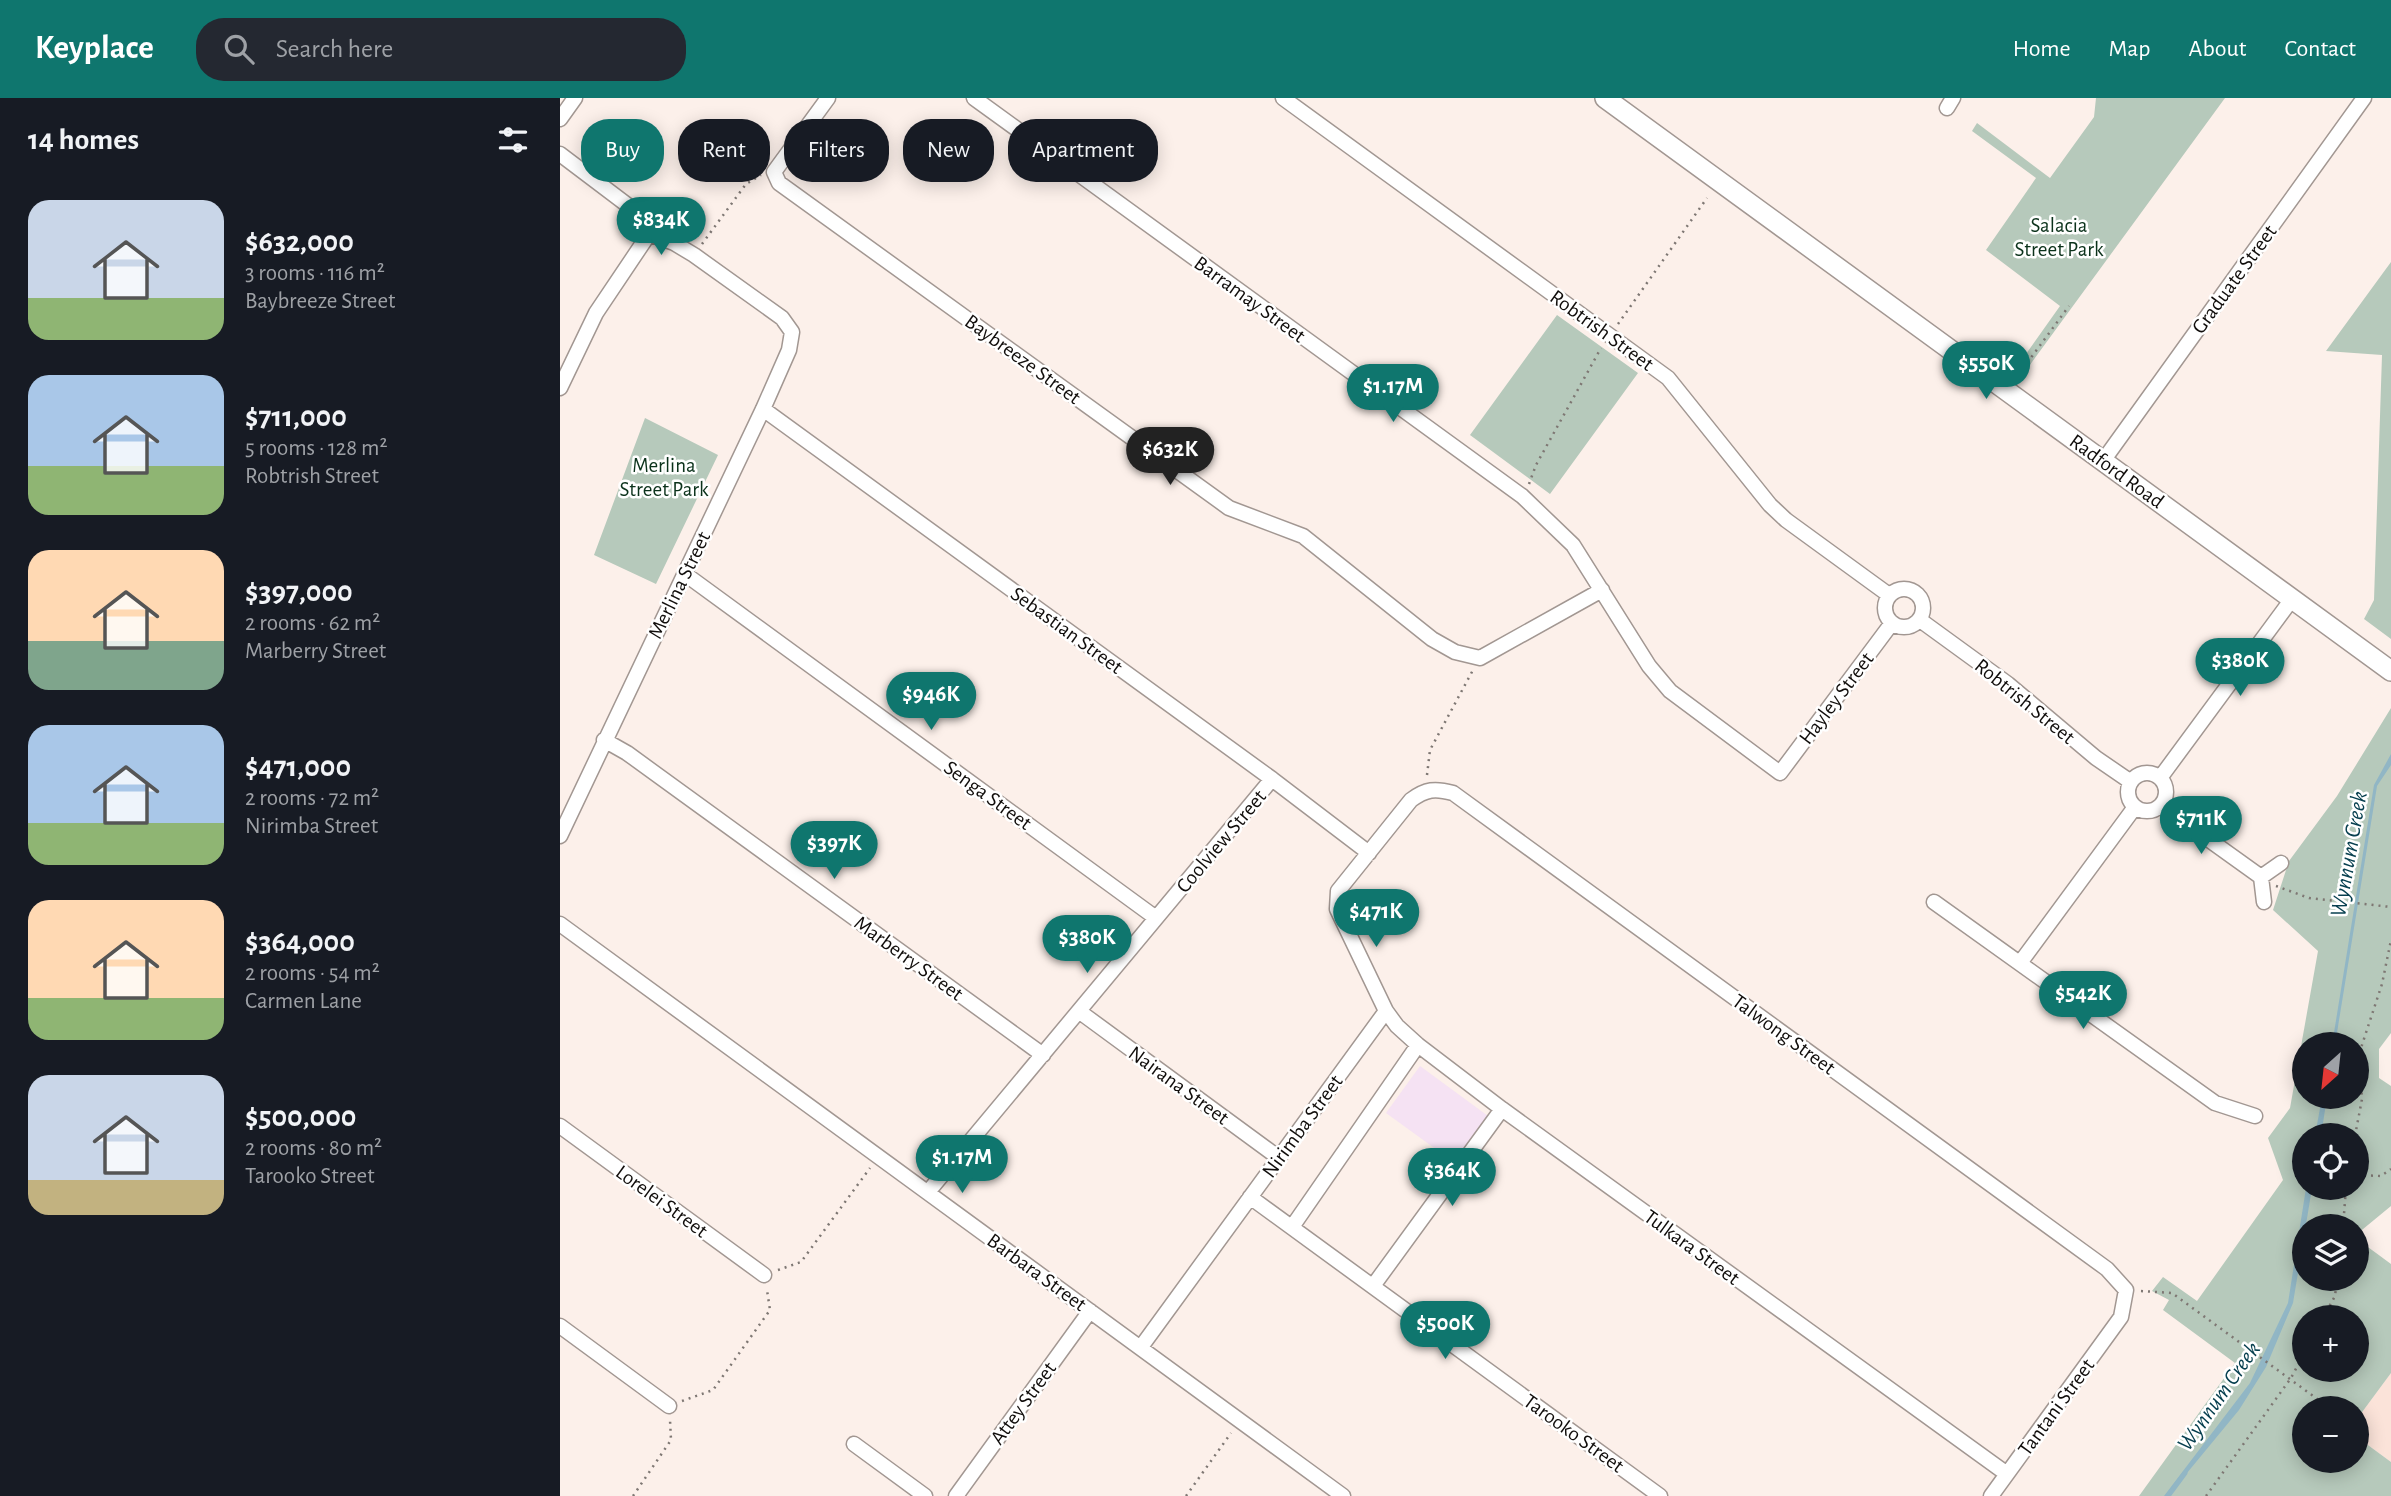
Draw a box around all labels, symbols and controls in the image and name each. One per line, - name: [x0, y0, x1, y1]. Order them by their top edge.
- search box: [196, 18, 686, 81]
- icon: search: [220, 30, 258, 68]
- text: Keyplace: [35, 32, 154, 65]
- text: Search here: [276, 36, 393, 62]
- text: Home: [2013, 37, 2071, 61]
- text: Map: [2109, 37, 2151, 61]
- text: About: [2189, 37, 2246, 61]
- text: Contact: [2284, 37, 2356, 61]
- chip: Buy: [581, 119, 664, 182]
- chip: Rent: [678, 119, 770, 182]
- chip: Filters: [784, 119, 889, 182]
- chip: New: [903, 119, 994, 182]
- chip: Apartment: [1008, 119, 1158, 182]
- icon: filters: [494, 121, 532, 159]
- text: 14 homes: [28, 125, 139, 155]
- pin: $834K: [612, 198, 710, 257]
- text: $834K: [633, 208, 689, 231]
- park label: Salacia Street Park: [2014, 215, 2104, 260]
- street label: Graduate Street: [2188, 221, 2281, 338]
- text: $632,000: [245, 227, 354, 257]
- icon: home: [84, 228, 168, 312]
- street label: Barramay Street: [1190, 252, 1309, 347]
- text: 3 rooms · 116 m²: [245, 262, 385, 285]
- street label: Robtrish Street: [1546, 286, 1658, 375]
- text: Baybreeze Street: [245, 290, 395, 313]
- street label: Baybreeze Street: [961, 311, 1085, 408]
- pin: $550K: [1937, 342, 2035, 401]
- text: $550K: [1958, 352, 2014, 375]
- pin: $1.17M: [1336, 364, 1450, 424]
- text: $1.17M: [1363, 375, 1423, 398]
- text: $711,000: [245, 402, 347, 432]
- icon: home: [84, 403, 168, 487]
- pin: $632K: [1121, 428, 1219, 487]
- street label: Radford Road: [2066, 430, 2168, 513]
- text: 5 rooms · 128 m²: [245, 437, 387, 460]
- text: $632K: [1142, 438, 1198, 461]
- park label: Merlina Street Park: [619, 455, 709, 500]
- text: Robtrish Street: [245, 465, 379, 488]
- street label: Merlina Street: [645, 528, 715, 642]
- text: $397,000: [245, 577, 353, 607]
- icon: home: [84, 578, 168, 662]
- street label: Sebastian Street: [1007, 583, 1127, 678]
- text: 2 rooms · 62 m²: [245, 612, 380, 635]
- pin: $380K: [2191, 638, 2289, 698]
- text: Marberry Street: [245, 640, 386, 663]
- street label: Hayley Street: [1795, 648, 1878, 748]
- text: $380K: [2211, 649, 2269, 672]
- street label: Robtrish Street: [1971, 655, 2079, 748]
- pin: $946K: [882, 672, 980, 732]
- text: $946K: [902, 683, 960, 706]
- text: $471,000: [245, 752, 351, 782]
- icon: home: [84, 753, 168, 837]
- street label: Senga Street: [940, 757, 1036, 834]
- street label: Coolview Street: [1173, 786, 1270, 897]
- text: 2 rooms · 72 m²: [245, 787, 379, 810]
- water label: Wynnum Creek: [2327, 789, 2372, 919]
- pin: $711K: [2152, 796, 2250, 856]
- text: $711K: [2176, 807, 2226, 830]
- text: Nirimba Street: [245, 815, 378, 838]
- pin: $397K: [785, 822, 883, 881]
- text: $397K: [807, 832, 861, 855]
- pin: $471K: [1327, 890, 1425, 949]
- text: $471K: [1349, 900, 1403, 923]
- street label: Marberry Street: [850, 912, 967, 1005]
- pin: $380K: [1038, 916, 1136, 975]
- text: $380K: [1058, 926, 1116, 949]
- text: $364,000: [245, 927, 355, 957]
- icon: home: [84, 928, 168, 1012]
- text: 2 rooms · 54 m²: [245, 962, 380, 985]
- pin: $542K: [2034, 972, 2132, 1031]
- text: $542K: [2055, 982, 2111, 1005]
- text: Carmen Lane: [245, 990, 362, 1013]
- street label: Talwong Street: [1728, 990, 1839, 1079]
- north arrow: [2292, 1032, 2370, 1110]
- map controls: [2292, 1032, 2369, 1473]
- street label: Nairana Street: [1125, 1042, 1233, 1129]
- street label: Nirimba Street: [1258, 1071, 1347, 1182]
- text: $500,000: [245, 1102, 356, 1132]
- icon: home: [84, 1103, 168, 1187]
- button: locate: [2292, 1123, 2369, 1200]
- pin: $1.17M: [905, 1136, 1019, 1195]
- text: 2 rooms · 80 m²: [245, 1137, 382, 1160]
- text: $1.17M: [932, 1146, 992, 1169]
- pin: $364K: [1403, 1148, 1501, 1208]
- text: $364K: [1424, 1159, 1480, 1182]
- street label: Lorelei Street: [612, 1161, 712, 1242]
- text: Tarooko Street: [245, 1165, 375, 1188]
- street label: Tulkara Street: [1640, 1206, 1744, 1289]
- button: layers: [2292, 1214, 2369, 1291]
- street label: Barbara Street: [983, 1230, 1090, 1315]
- pin: $500K: [1396, 1302, 1494, 1361]
- button: +: [2292, 1305, 2369, 1382]
- text: $500K: [1416, 1312, 1474, 1335]
- water label: Wynnum Creek: [2173, 1338, 2265, 1455]
- street label: Tantani Street: [2014, 1355, 2099, 1460]
- street label: Attey Street: [987, 1358, 1060, 1448]
- street label: Tarooko Street: [1520, 1390, 1628, 1477]
- button: −: [2292, 1396, 2369, 1473]

